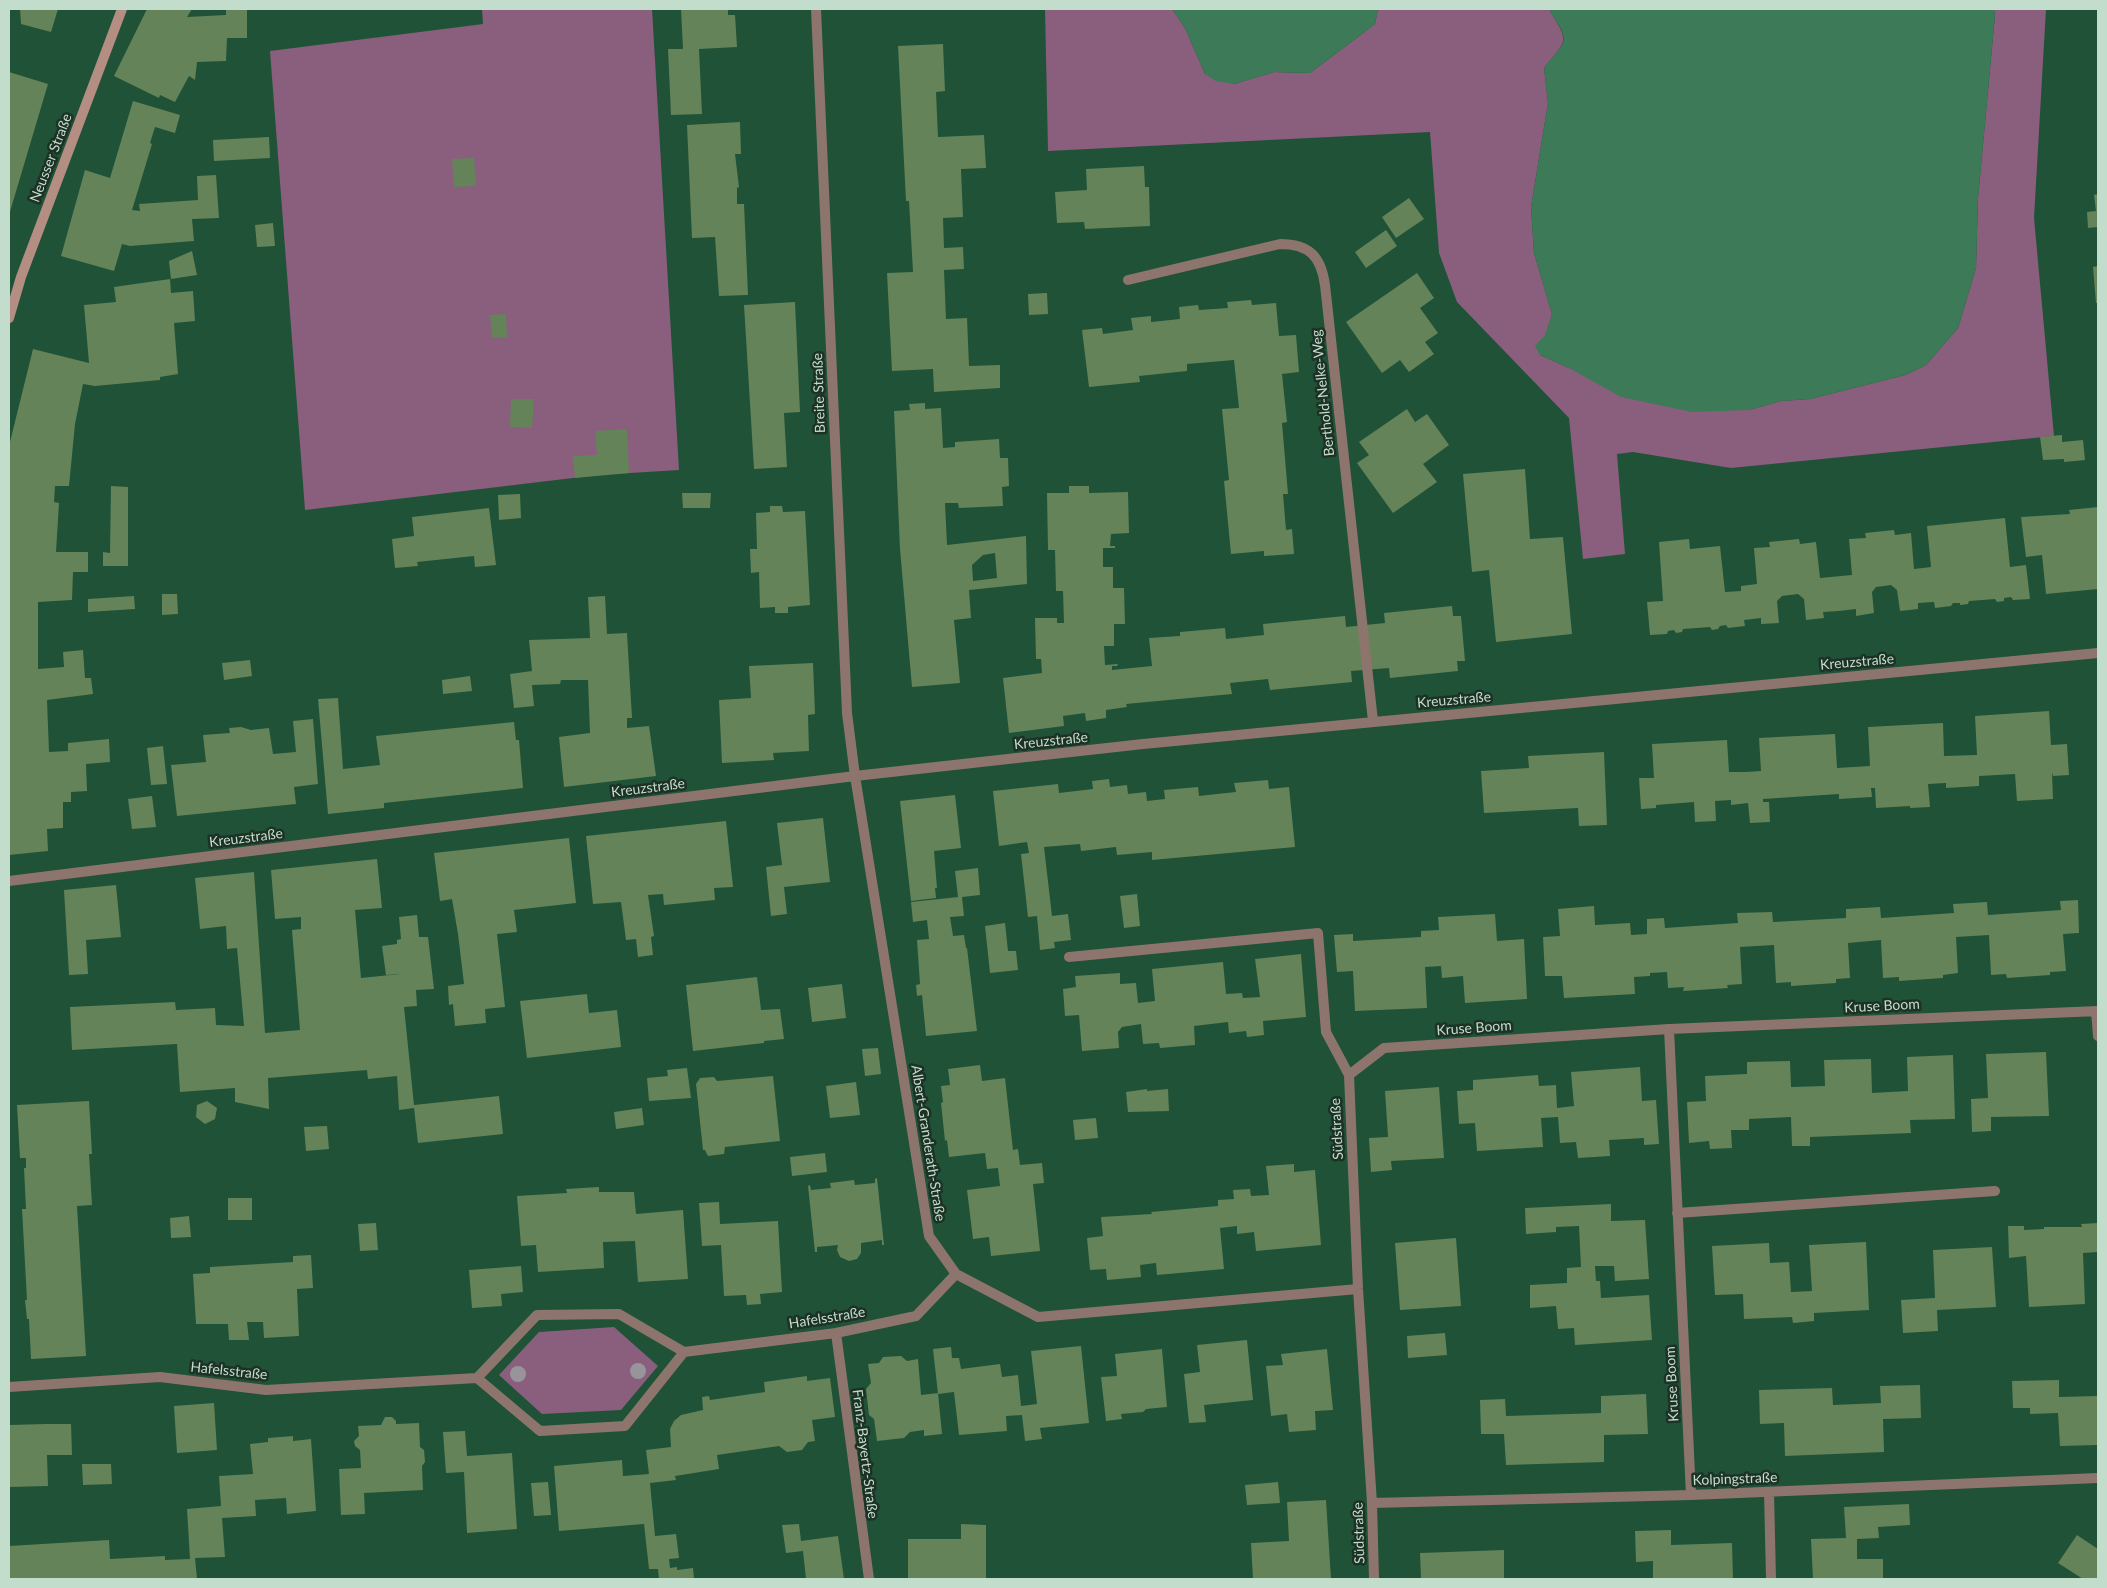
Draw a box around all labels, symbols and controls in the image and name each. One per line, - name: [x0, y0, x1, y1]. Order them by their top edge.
- street label: Neusser Straße: [26, 111, 76, 205]
- street label: Berthold-Nelke-Weg: [1308, 329, 1338, 457]
- street label: Breite Straße: [809, 353, 829, 433]
- street label: Kreuzstraße: [1819, 650, 1895, 674]
- street label: Kreuzstraße: [1416, 688, 1492, 712]
- street label: Kreuzstraße: [1013, 729, 1089, 753]
- street label: Kreuzstraße: [610, 775, 686, 801]
- street label: Kreuzstraße: [208, 825, 284, 851]
- street label: Kruse Boom: [1844, 996, 1920, 1016]
- street label: Kruse Boom: [1436, 1017, 1512, 1039]
- street label: Albert-Granderath-Straße: [907, 1064, 949, 1222]
- street label: Südstraße: [1327, 1098, 1347, 1160]
- street label: Hafelsstraße: [788, 1304, 866, 1332]
- street label: Kruse Boom: [1662, 1346, 1682, 1422]
- street label: Hafelsstraße: [190, 1359, 268, 1383]
- street label: Franz-Bayertz-Straße: [849, 1388, 881, 1520]
- street label: Kolpingstraße: [1692, 1469, 1778, 1489]
- street label: Südstraße: [1350, 1502, 1368, 1564]

